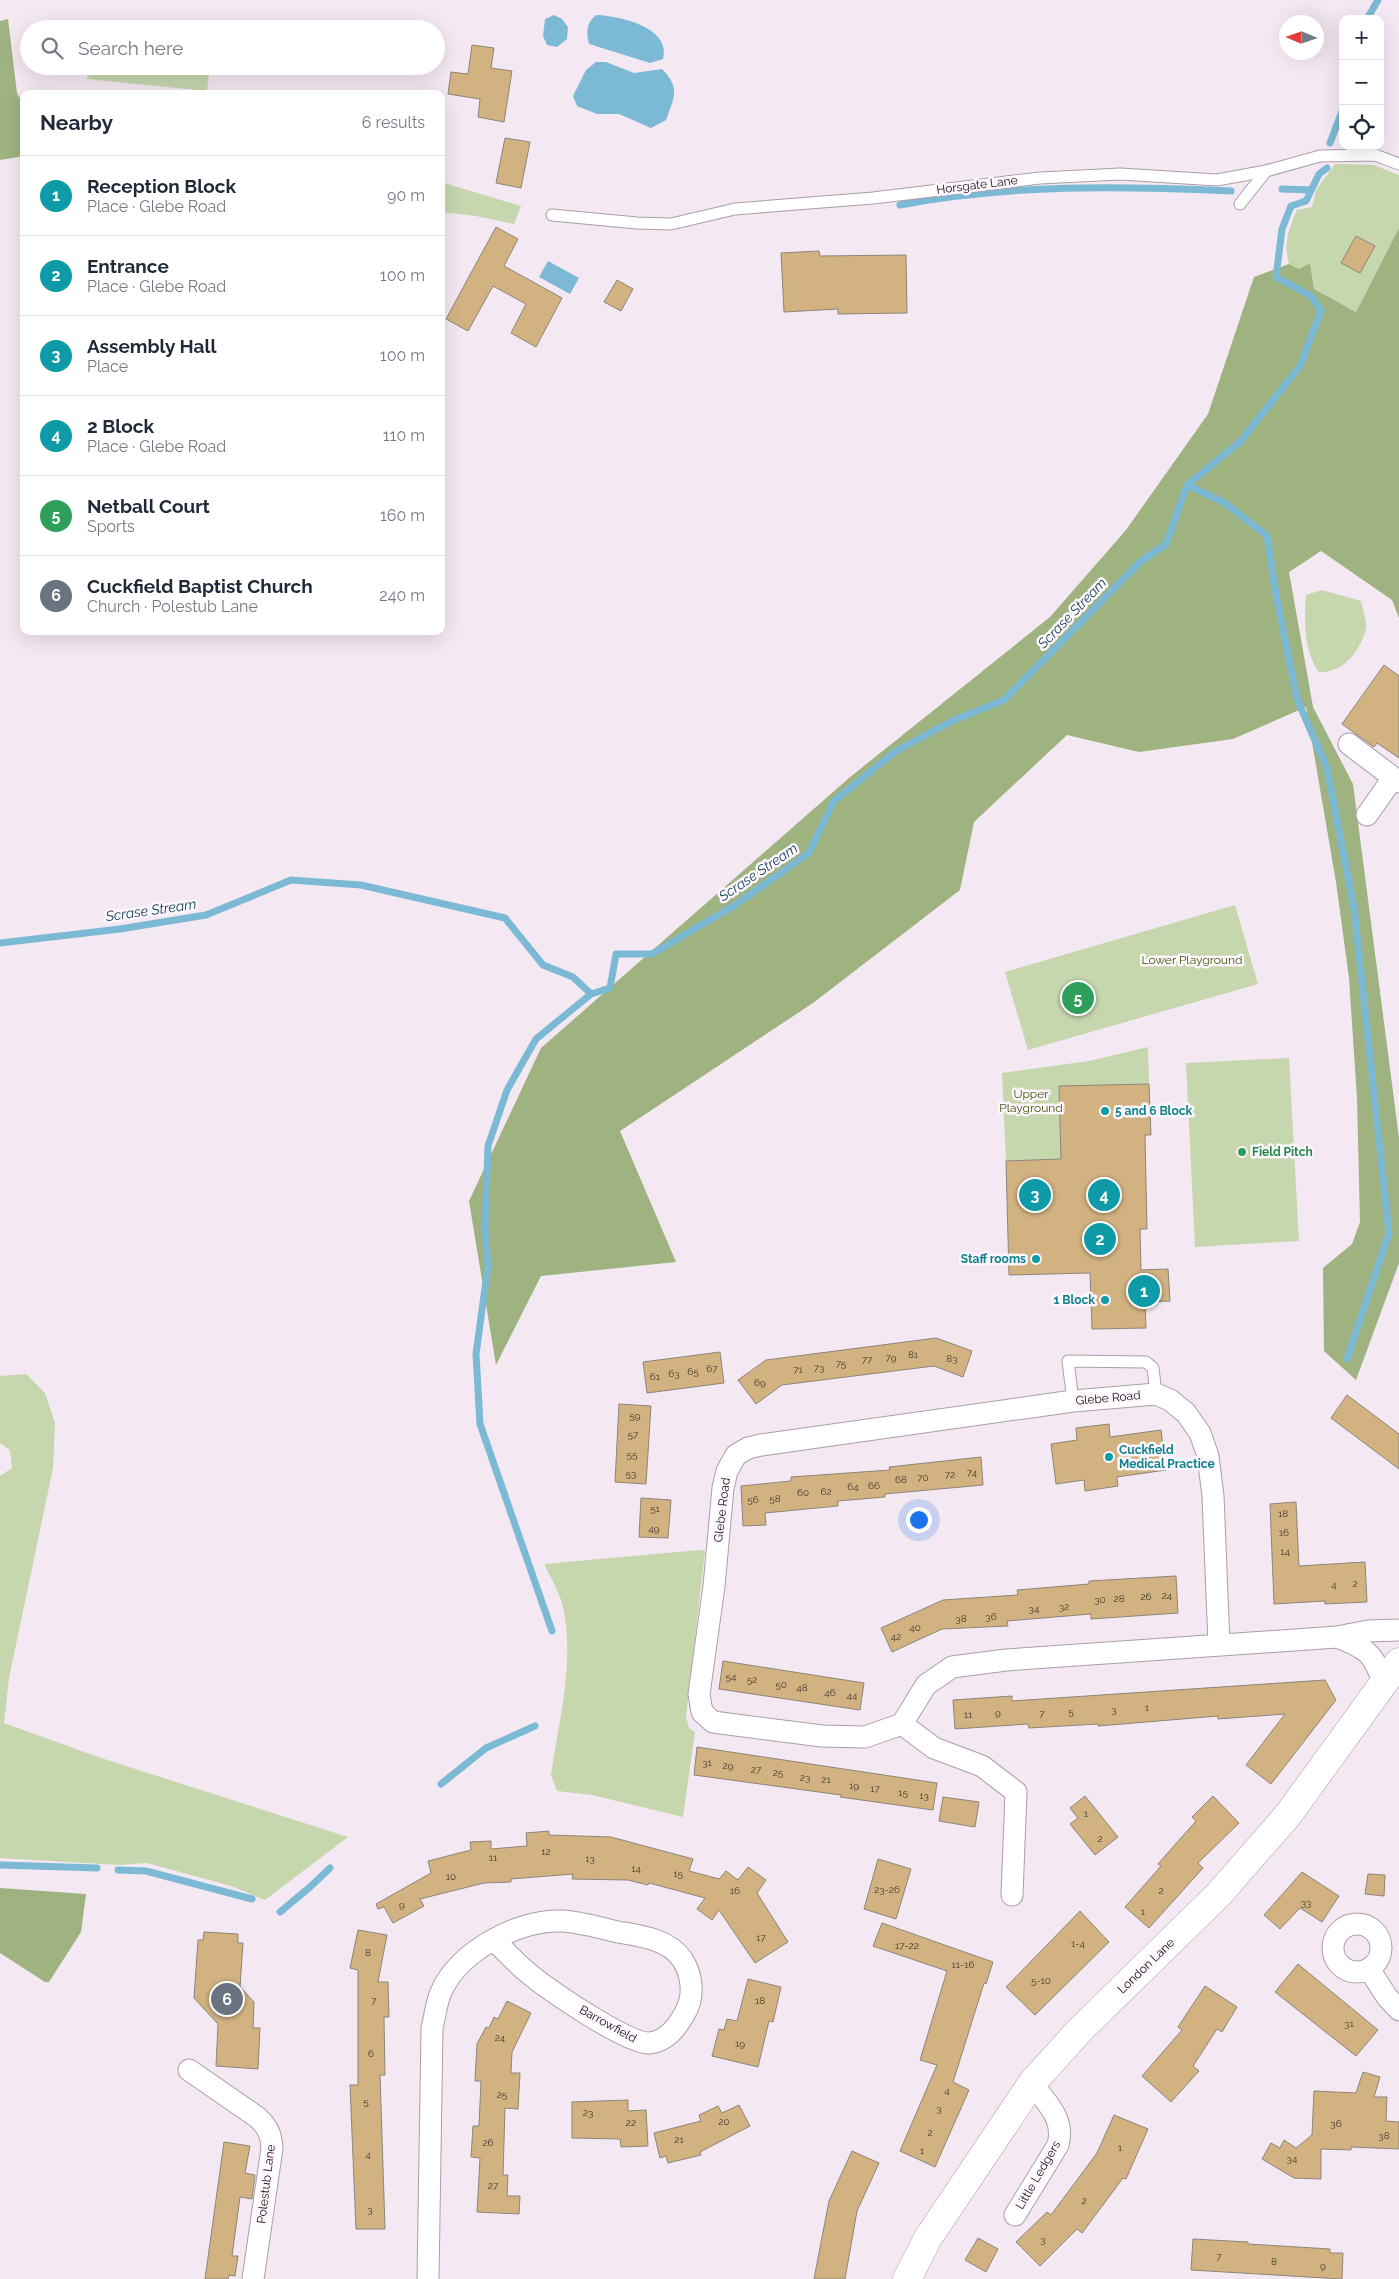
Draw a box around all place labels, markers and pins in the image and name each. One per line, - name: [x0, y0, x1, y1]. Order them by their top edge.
- pin: 5: [1062, 979, 1094, 1017]
- place label: 5 and 6 Block: [1115, 1104, 1192, 1118]
- marker: 5 and 6 Block: [1099, 1105, 1111, 1117]
- place label: Field Pitch: [1252, 1145, 1313, 1159]
- marker: Field Pitch: [1236, 1146, 1248, 1158]
- pin: 3: [1019, 1176, 1051, 1214]
- pin: 4: [1088, 1176, 1120, 1214]
- pin: 2: [1084, 1220, 1116, 1258]
- place label: Staff rooms: [961, 1252, 1026, 1266]
- marker: Staff rooms: [1030, 1253, 1042, 1265]
- pin: 1: [1128, 1272, 1160, 1310]
- place label: 1 Block: [1053, 1293, 1095, 1307]
- marker: 1 Block: [1099, 1294, 1111, 1306]
- place label: Cuckfield Medical Practice: [1119, 1443, 1215, 1471]
- marker: Cuckfield Medical Practice: [1103, 1451, 1115, 1463]
- pin: 6: [211, 1980, 243, 2018]

